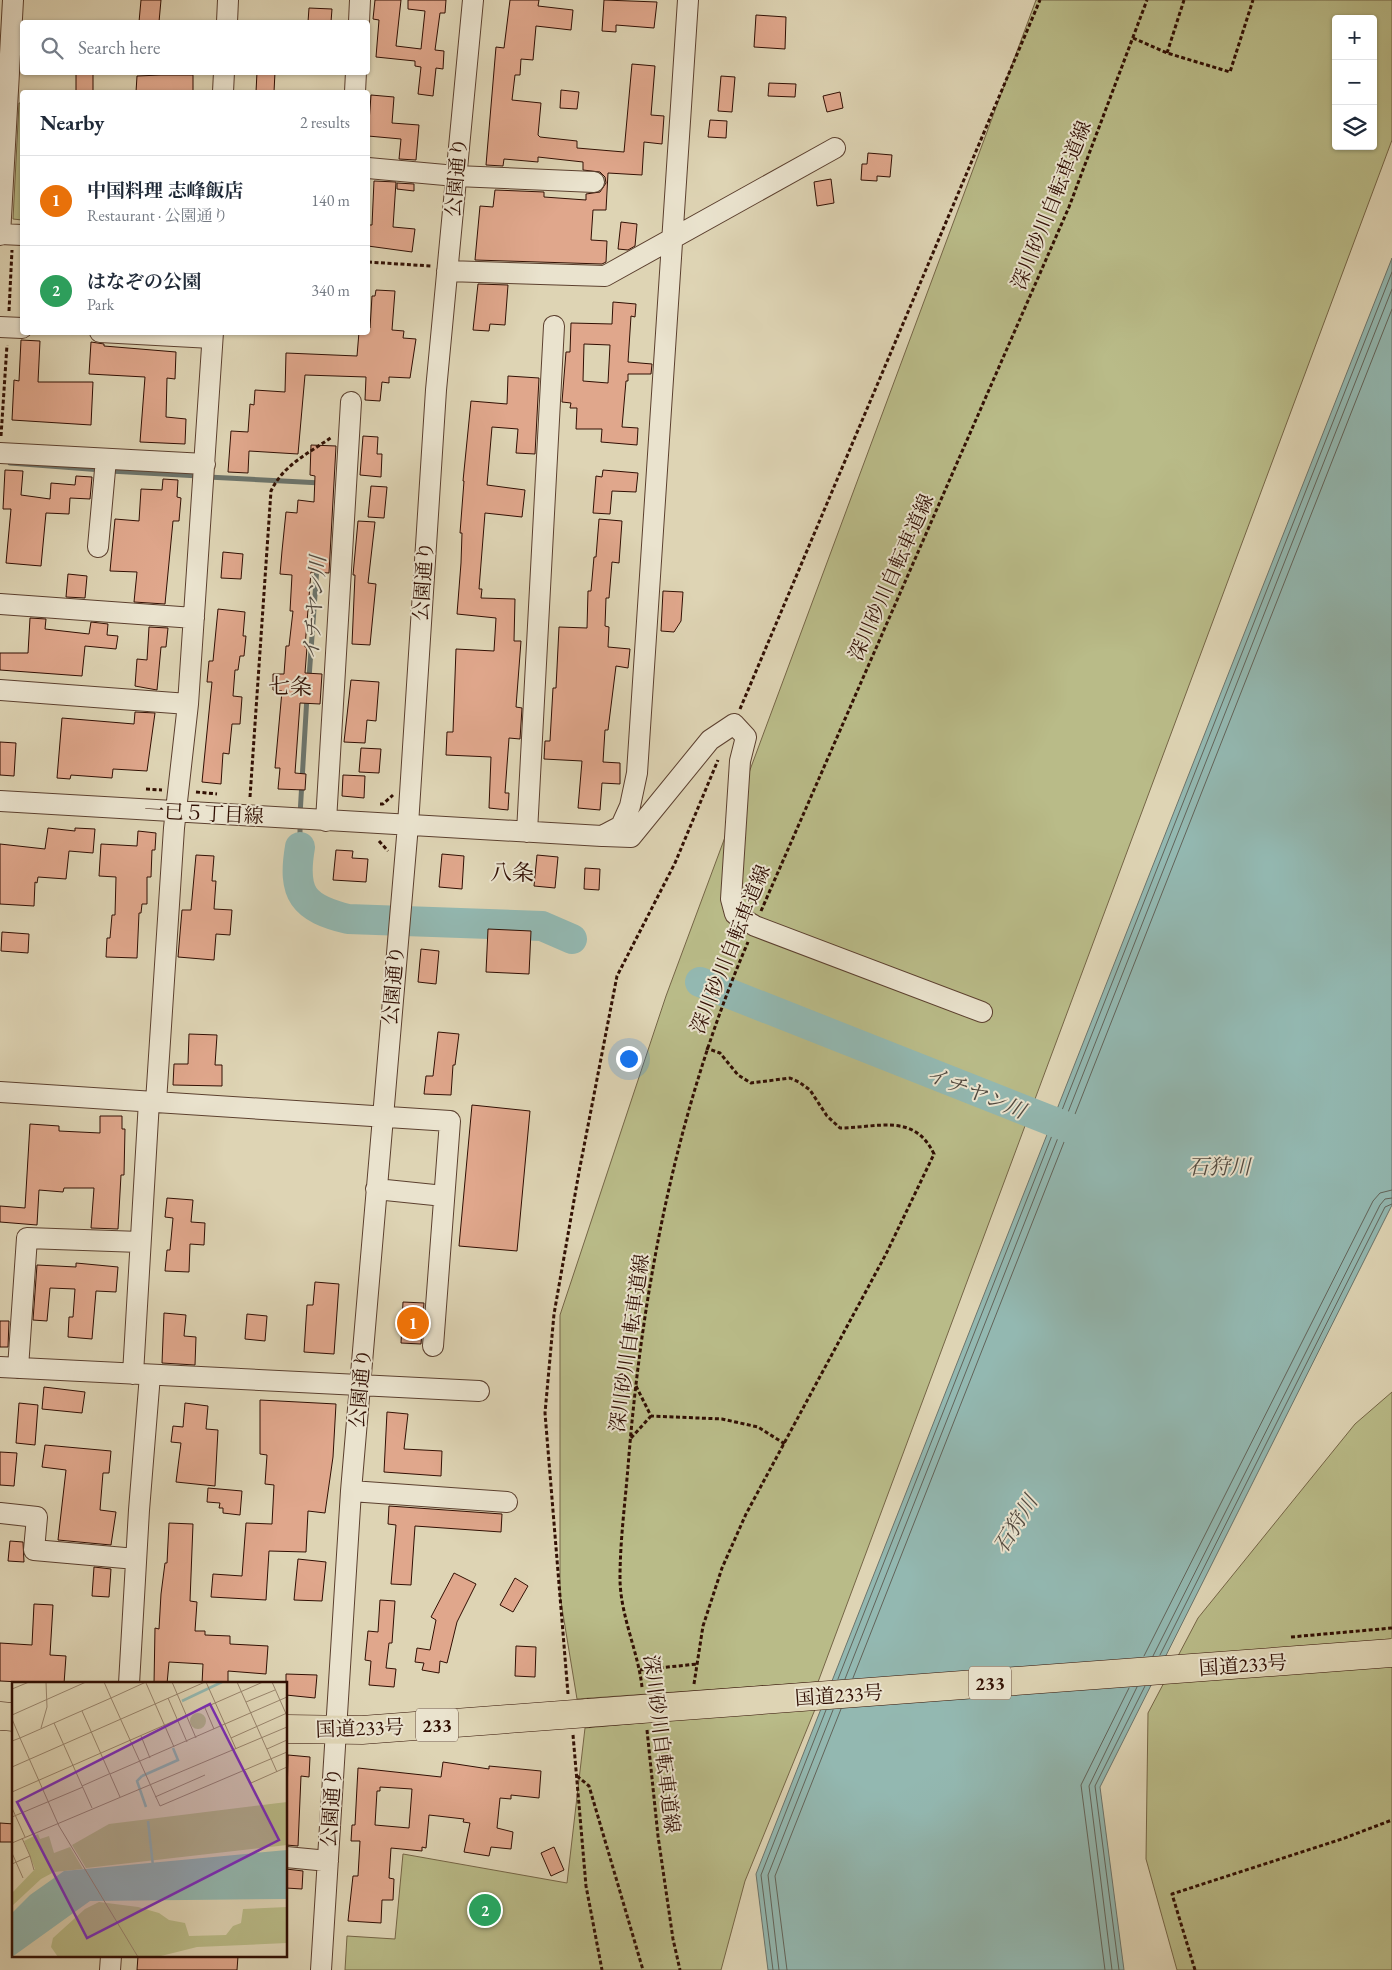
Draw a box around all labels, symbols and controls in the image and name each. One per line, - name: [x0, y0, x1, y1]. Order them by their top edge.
- map controls: [1332, 15, 1377, 150]
- button: +: [1332, 15, 1377, 60]
- search box: [20, 20, 370, 75]
- icon: search: [38, 34, 66, 62]
- text: Search here: [78, 35, 160, 60]
- button: −: [1332, 60, 1377, 105]
- button: layers: [1332, 105, 1377, 150]
- text: Nearby: [40, 109, 104, 136]
- text: 2 results: [300, 112, 350, 133]
- street label: 深川砂川自転車道線: [1005, 117, 1097, 293]
- street label: 公園通り: [440, 136, 472, 218]
- text: 中国料理 志峰飯店: [87, 178, 244, 203]
- text: 1: [52, 190, 60, 211]
- text: 140 m: [311, 190, 350, 211]
- text: Restaurant · 公園通り: [87, 205, 228, 226]
- text: はなぞの公園: [87, 269, 201, 294]
- text: 2: [52, 280, 60, 301]
- text: 340 m: [311, 280, 350, 301]
- text: Park: [87, 294, 114, 315]
- street label: 深川砂川自転車道線: [843, 489, 939, 665]
- street label: 公園通り: [407, 540, 439, 622]
- water label: イチヤン川: [297, 553, 331, 661]
- district label: 七条: [268, 672, 312, 701]
- street label: 一已５丁目線: [143, 797, 265, 829]
- district label: 八条: [490, 858, 534, 887]
- street label: 深川砂川自転車道線: [684, 861, 776, 1037]
- street label: 公園通り: [377, 944, 409, 1026]
- your location: [616, 1046, 642, 1072]
- water label: イチヤン川: [922, 1060, 1031, 1125]
- water label: 石狩川: [1188, 1153, 1252, 1180]
- street label: 深川砂川自転車道線: [604, 1252, 654, 1434]
- pin: 1: [397, 1304, 429, 1342]
- street label: 公園通り: [344, 1347, 376, 1429]
- water label: 石狩川: [987, 1488, 1044, 1558]
- street label: 国道233号: [1198, 1649, 1288, 1681]
- street label: 深川砂川自転車道線: [638, 1653, 686, 1835]
- road number: 233: [969, 1666, 1011, 1700]
- street label: 国道233号: [794, 1679, 884, 1711]
- inset map: [12, 1682, 288, 1958]
- road number: 233: [416, 1708, 458, 1742]
- street label: 国道233号: [315, 1713, 405, 1743]
- street label: 公園通り: [315, 1766, 347, 1848]
- pin: 2: [469, 1891, 501, 1929]

